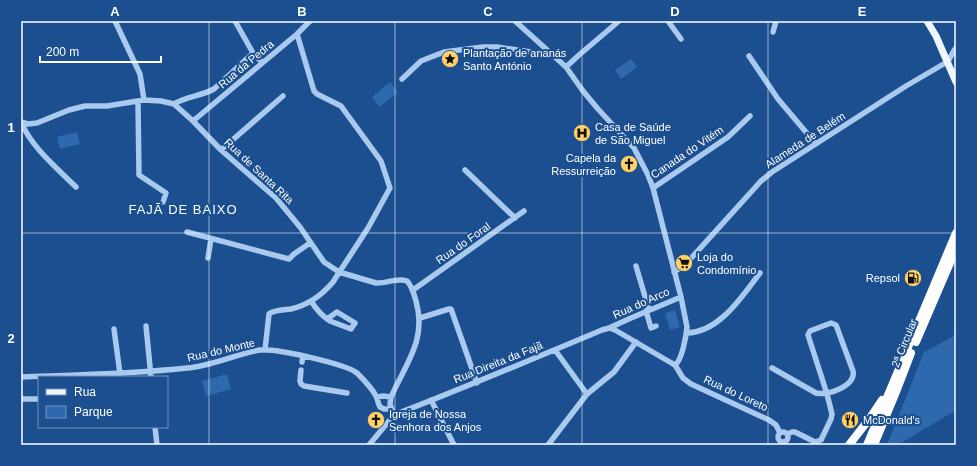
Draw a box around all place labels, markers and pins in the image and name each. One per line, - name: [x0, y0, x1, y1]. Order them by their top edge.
- place label: Plantação de ananás Santo António: [463, 47, 567, 72]
- place icon: Plantação de ananás Santo António: [440, 49, 460, 69]
- place label: Casa de Saúde de São Miguel: [595, 121, 671, 146]
- hospital icon: Casa de Saúde de São Miguel: [572, 123, 592, 143]
- place label: Capela da Ressurreição: [551, 152, 617, 177]
- church icon: Capela da Ressurreição: [619, 154, 639, 174]
- place label: Loja do Condomínio: [697, 251, 756, 276]
- supermarket icon: Loja do Condomínio: [674, 253, 694, 273]
- fuel station icon: Repsol: [903, 268, 923, 288]
- place label: Repsol: [866, 272, 900, 284]
- place label: Igreja de Nossa Senhora dos Anjos: [389, 408, 482, 433]
- church icon: Igreja de Nossa Senhora dos Anjos: [366, 410, 386, 430]
- restaurant icon: McDonald's: [840, 410, 860, 430]
- place label: McDonald's: [863, 414, 921, 426]

